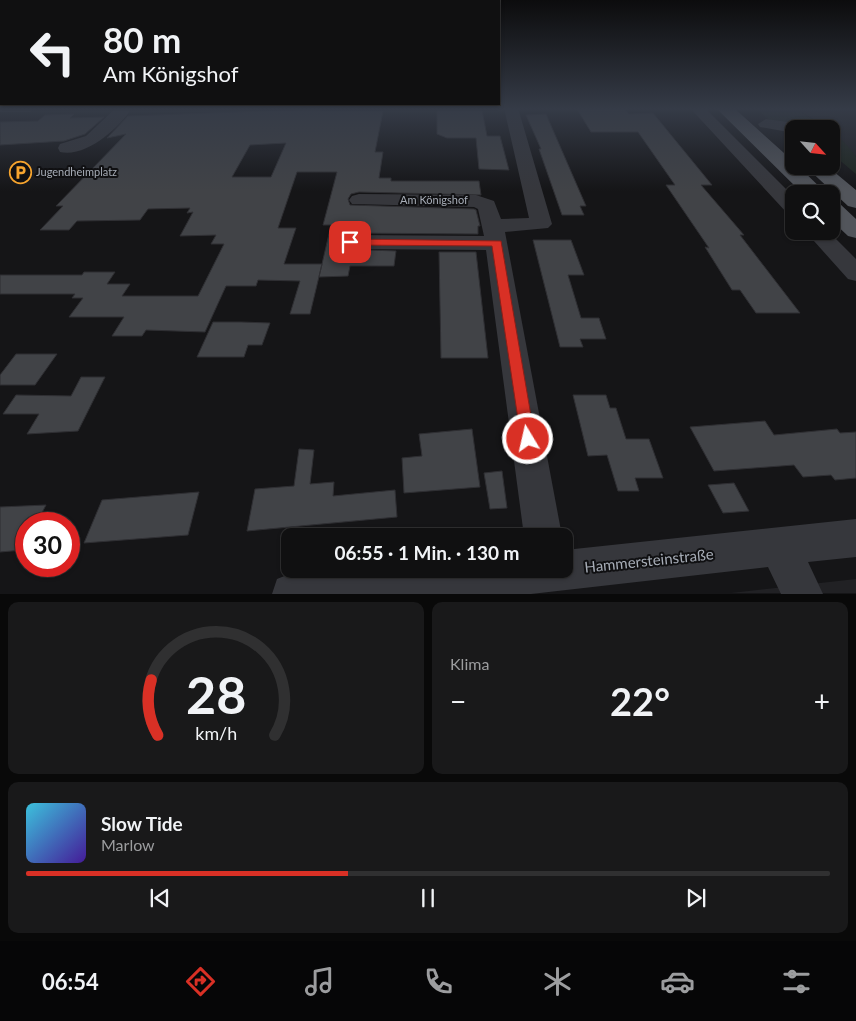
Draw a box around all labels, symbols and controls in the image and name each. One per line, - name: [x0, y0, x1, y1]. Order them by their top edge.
- text: 80 m: [103, 18, 181, 60]
- icon: left: [20, 20, 85, 85]
- text: Am Königshof: [103, 60, 239, 87]
- north arrow: [785, 120, 840, 175]
- map controls: [785, 120, 840, 240]
- parking icon: Jugendheimplatz: [8, 160, 32, 184]
- place label: Jugendheimplatz: [36, 165, 117, 178]
- button: search: [785, 185, 840, 240]
- street label: Am Königshof: [400, 193, 468, 206]
- pin: [329, 221, 371, 263]
- icon: arrive: [336, 228, 364, 256]
- position arrow: [501, 412, 553, 464]
- speed limit sign: 30: [15, 512, 80, 577]
- text: 06:55 · 1 Min. · 130 m: [335, 541, 519, 564]
- street label: Hammersteinstraße: [583, 544, 714, 576]
- text: Klima: [450, 654, 489, 673]
- text: 28: [186, 663, 246, 725]
- text: 22°: [610, 678, 670, 724]
- text: −: [450, 684, 466, 718]
- text: +: [814, 684, 830, 718]
- text: km/h: [195, 722, 237, 744]
- text: Slow Tide: [101, 812, 183, 835]
- text: Marlow: [101, 835, 155, 854]
- icon: previous: [146, 884, 174, 912]
- icon: pause: [414, 884, 442, 912]
- icon: next: [682, 884, 710, 912]
- icon: directions: [183, 964, 218, 999]
- icon: music: [302, 964, 337, 999]
- icon: phone: [421, 964, 456, 999]
- icon: climate: [540, 964, 575, 999]
- icon: car: [660, 964, 695, 999]
- icon: filters: [779, 964, 814, 999]
- text: 06:54: [42, 968, 99, 995]

